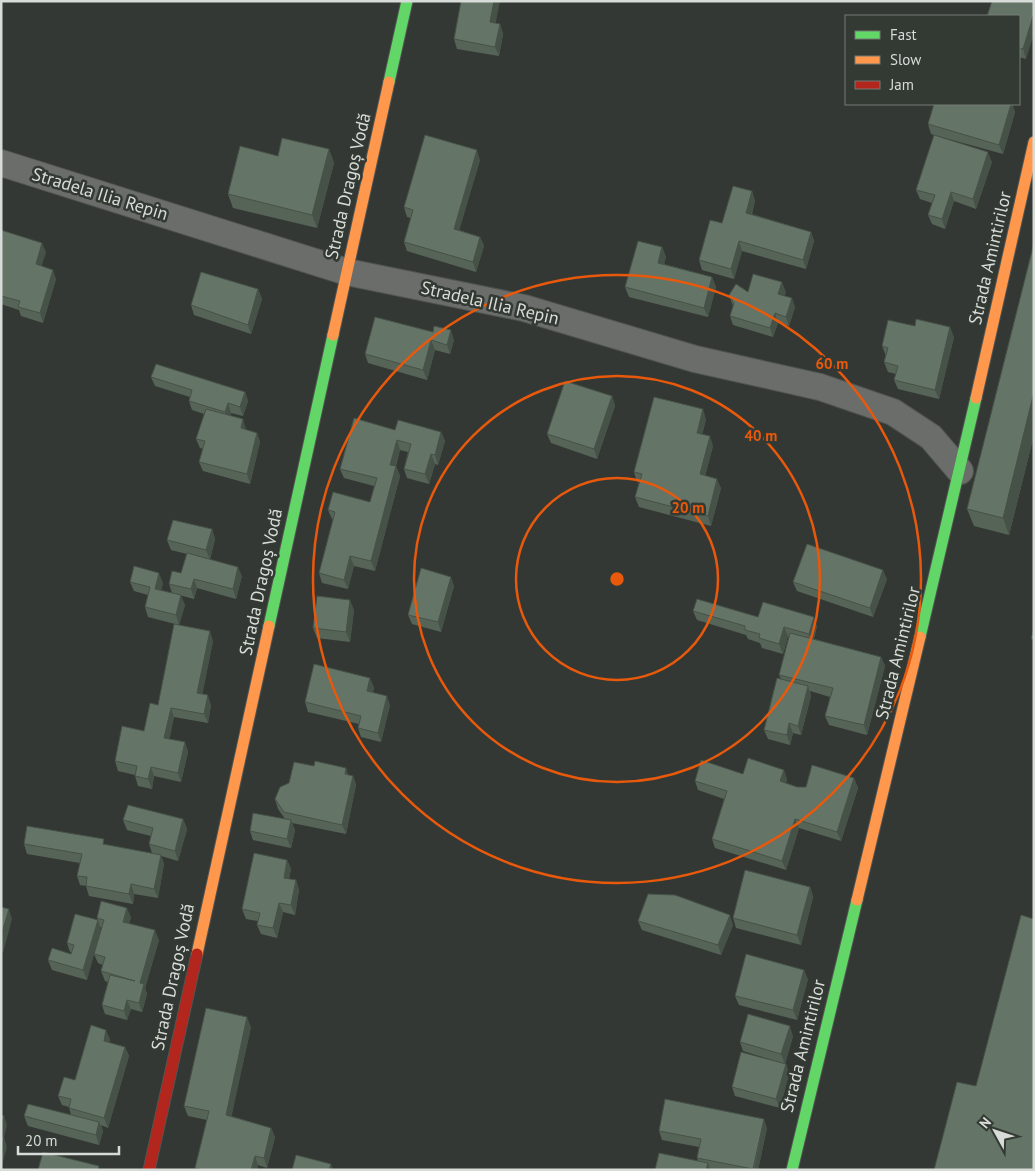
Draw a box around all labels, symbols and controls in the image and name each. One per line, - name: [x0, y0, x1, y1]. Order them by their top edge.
- legend: [845, 15, 1020, 105]
- text: Fast: [890, 25, 917, 44]
- text: Slow: [890, 50, 921, 69]
- text: Jam: [889, 75, 914, 94]
- street label: Strada Dragoș Vodă: [319, 110, 376, 261]
- street label: Stradela Ilia Repin: [29, 162, 171, 225]
- street label: Strada Amintirilor: [963, 189, 1016, 327]
- street label: Stradela Ilia Repin: [419, 275, 561, 330]
- text: 60 m: [816, 354, 848, 373]
- text: 40 m: [745, 426, 777, 445]
- text: 20 m: [672, 498, 704, 517]
- street label: Strada Dragoș Vodă: [234, 506, 287, 657]
- centre of rings: [608, 570, 626, 588]
- street label: Strada Amintirilor: [870, 584, 925, 722]
- street label: Strada Dragoș Vodă: [146, 901, 199, 1052]
- street label: Strada Amintirilor: [775, 977, 830, 1115]
- north arrow: [970, 1106, 1020, 1156]
- text: N: [975, 1113, 995, 1132]
- scale bar: [18, 1124, 119, 1156]
- text: 20 m: [25, 1131, 58, 1150]

